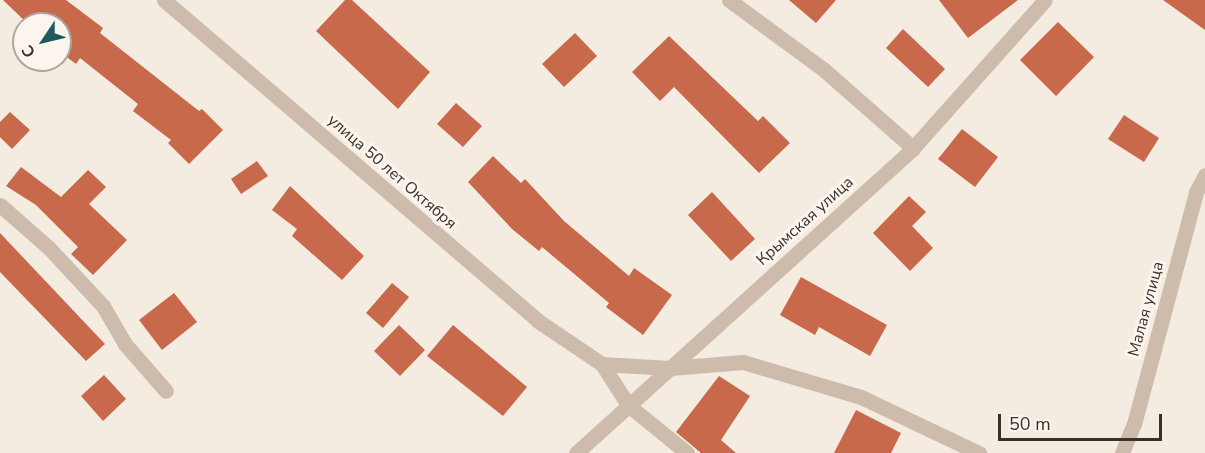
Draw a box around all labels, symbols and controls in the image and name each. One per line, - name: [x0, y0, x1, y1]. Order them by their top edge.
- north arrow: [12, 12, 72, 72]
- text: С: [17, 40, 41, 62]
- street label: улица 50 лет Октября: [324, 111, 460, 233]
- street label: Крымская улица: [753, 172, 857, 270]
- street label: Малая улица: [1124, 259, 1168, 359]
- scale bar: [1001, 402, 1164, 440]
- text: 50 m: [1009, 412, 1051, 436]

